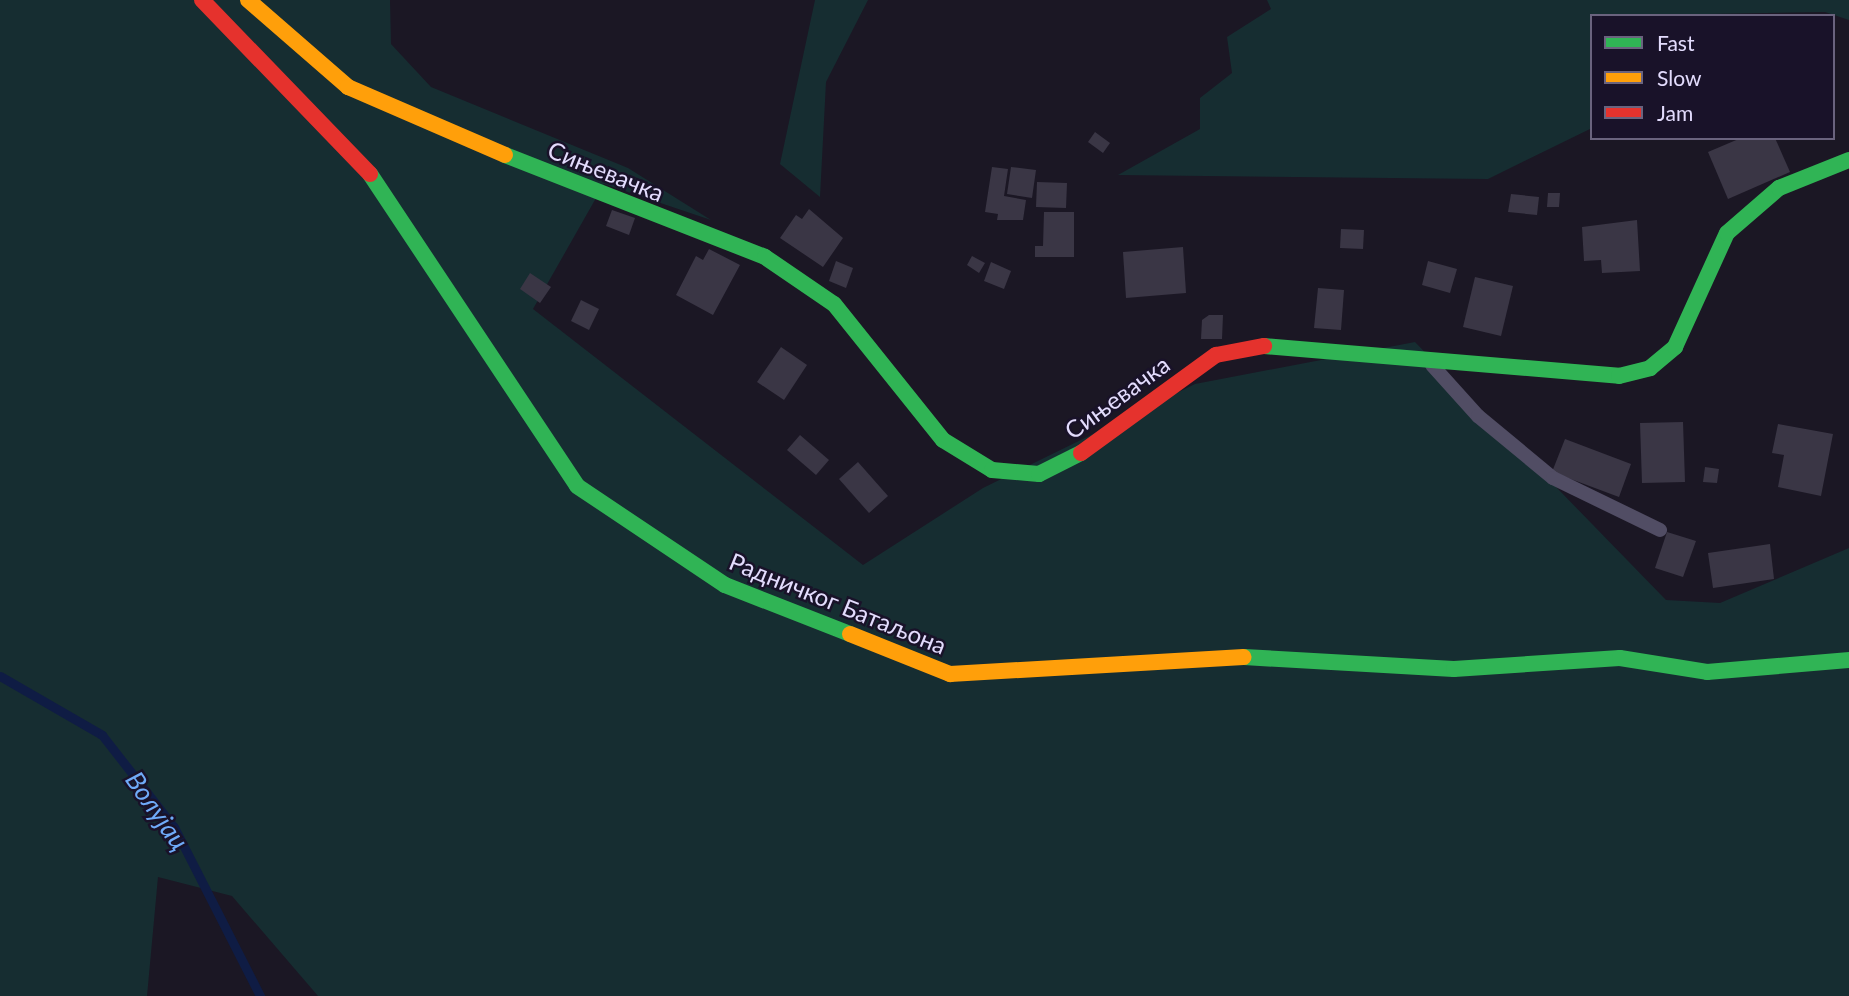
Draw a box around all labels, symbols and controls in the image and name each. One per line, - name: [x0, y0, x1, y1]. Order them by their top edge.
- legend: [1590, 14, 1835, 140]
- text: Fast: [1657, 30, 1694, 55]
- text: Slow: [1657, 65, 1701, 90]
- text: Jam: [1657, 100, 1693, 125]
- street label: Сињевачка: [544, 135, 668, 207]
- street label: Сињевачка: [1059, 349, 1175, 445]
- street label: Радничког Батаљона: [725, 546, 951, 660]
- water label: Волујац: [119, 766, 195, 856]

